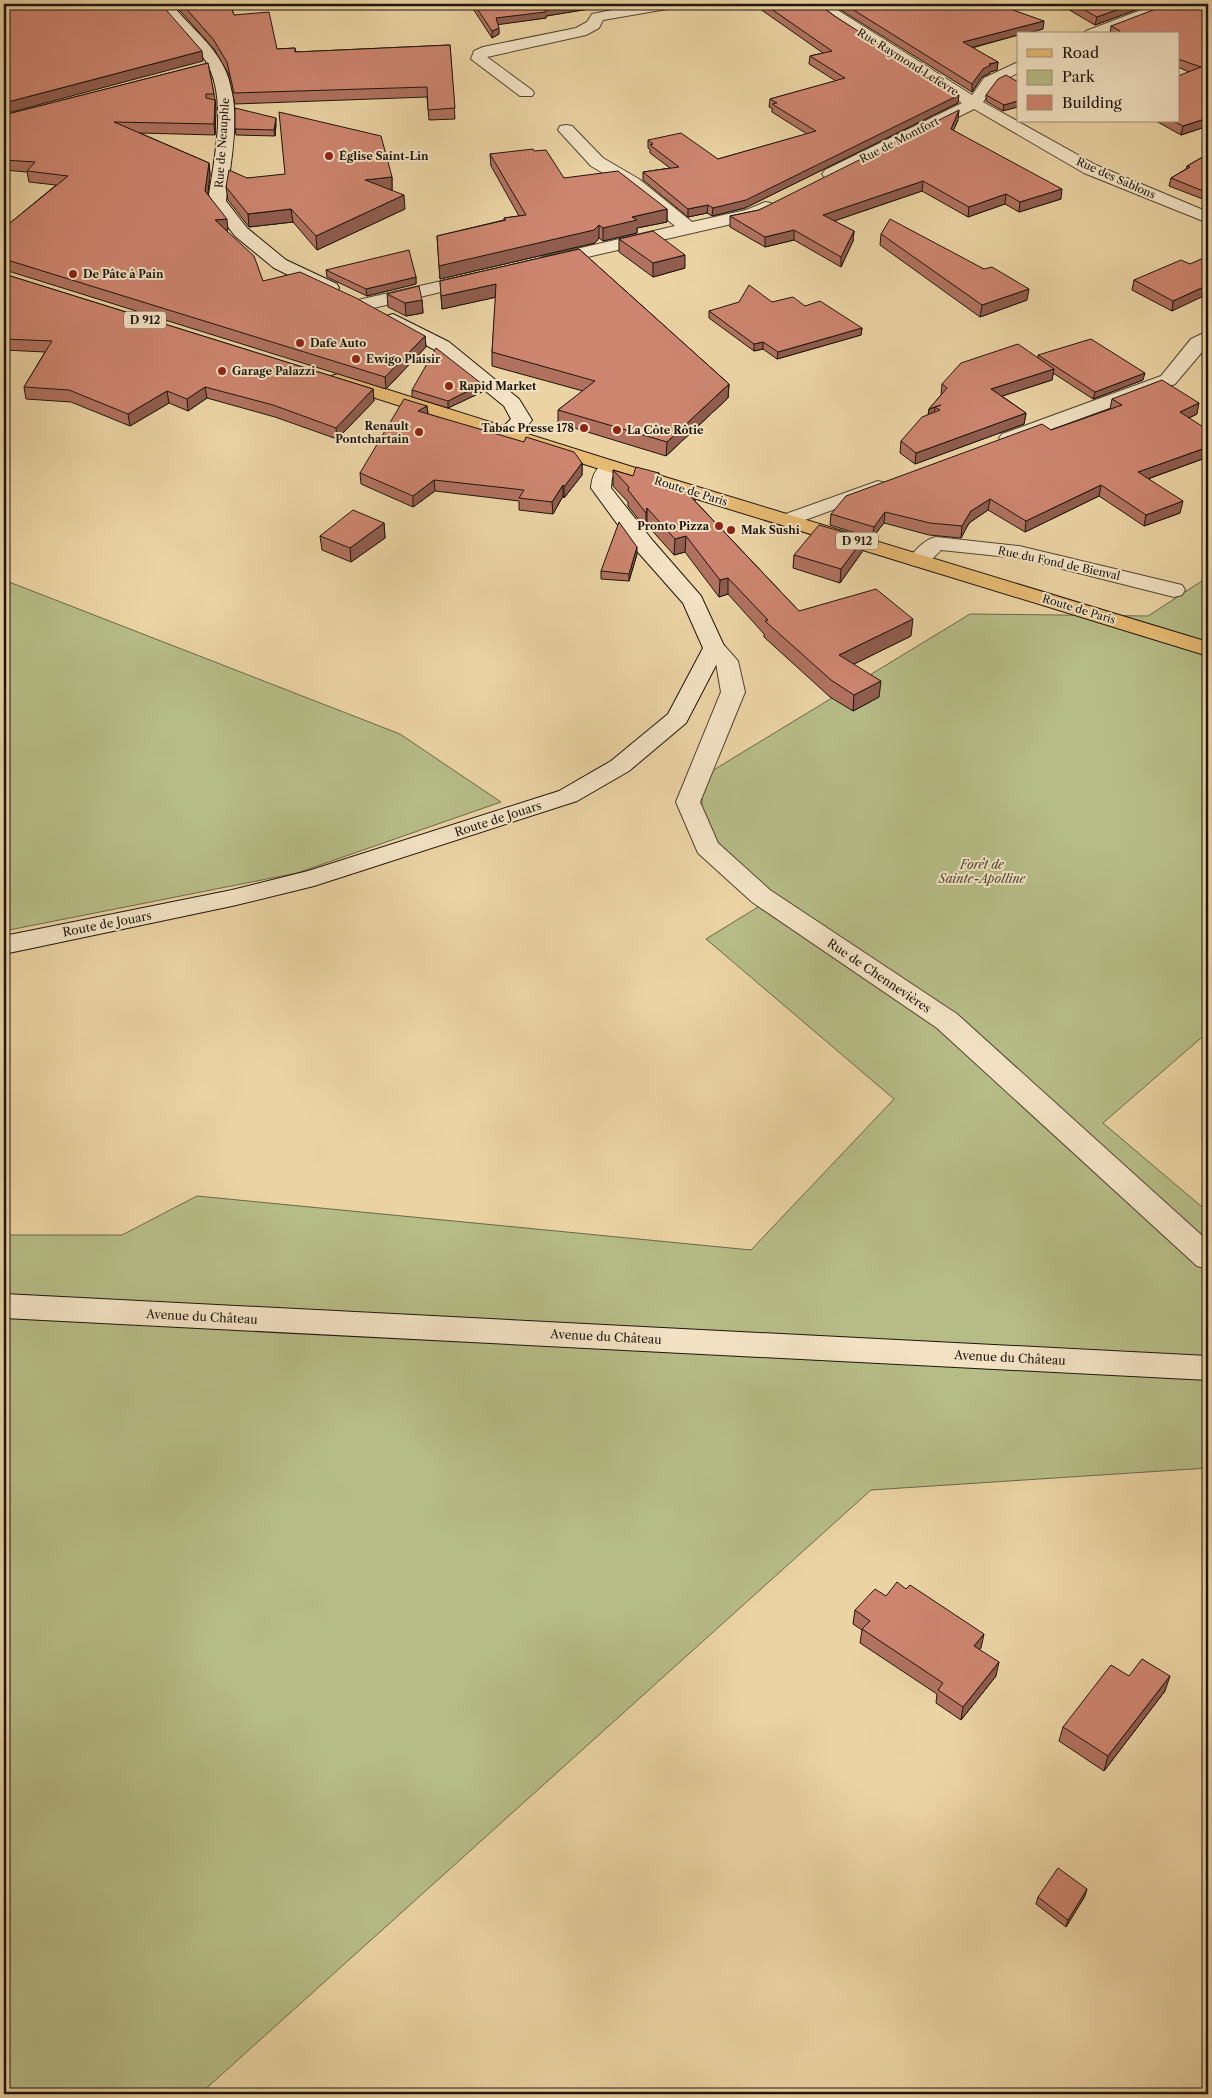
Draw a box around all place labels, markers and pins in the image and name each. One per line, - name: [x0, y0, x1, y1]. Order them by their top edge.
- place label: Église Saint-Lin: [339, 149, 429, 163]
- marker: Église Saint-Lin: [323, 150, 335, 162]
- place label: De Pâte à Pain: [83, 267, 164, 281]
- marker: De Pâte à Pain: [67, 268, 79, 280]
- place label: Dafe Auto: [310, 336, 366, 350]
- marker: Dafe Auto: [294, 337, 306, 349]
- place label: Ewigo Plaisir: [366, 352, 441, 366]
- marker: Ewigo Plaisir: [350, 353, 362, 365]
- place label: Garage Palazzi: [232, 364, 315, 378]
- marker: Garage Palazzi: [216, 365, 228, 377]
- place label: Rapid Market: [459, 379, 537, 393]
- marker: Rapid Market: [443, 380, 455, 392]
- place label: Renault Pontchartain: [335, 419, 410, 446]
- place label: Tabac Presse 178: [481, 421, 574, 435]
- marker: Tabac Presse 178: [578, 422, 590, 434]
- place label: La Côte Rôtie: [627, 423, 704, 437]
- marker: La Côte Rôtie: [611, 424, 623, 436]
- marker: Renault Pontchartain: [413, 426, 425, 438]
- place label: Pronto Pizza: [637, 519, 710, 533]
- marker: Pronto Pizza: [713, 520, 725, 532]
- place label: Mak Sushi: [741, 523, 800, 537]
- marker: Mak Sushi: [725, 524, 737, 536]

